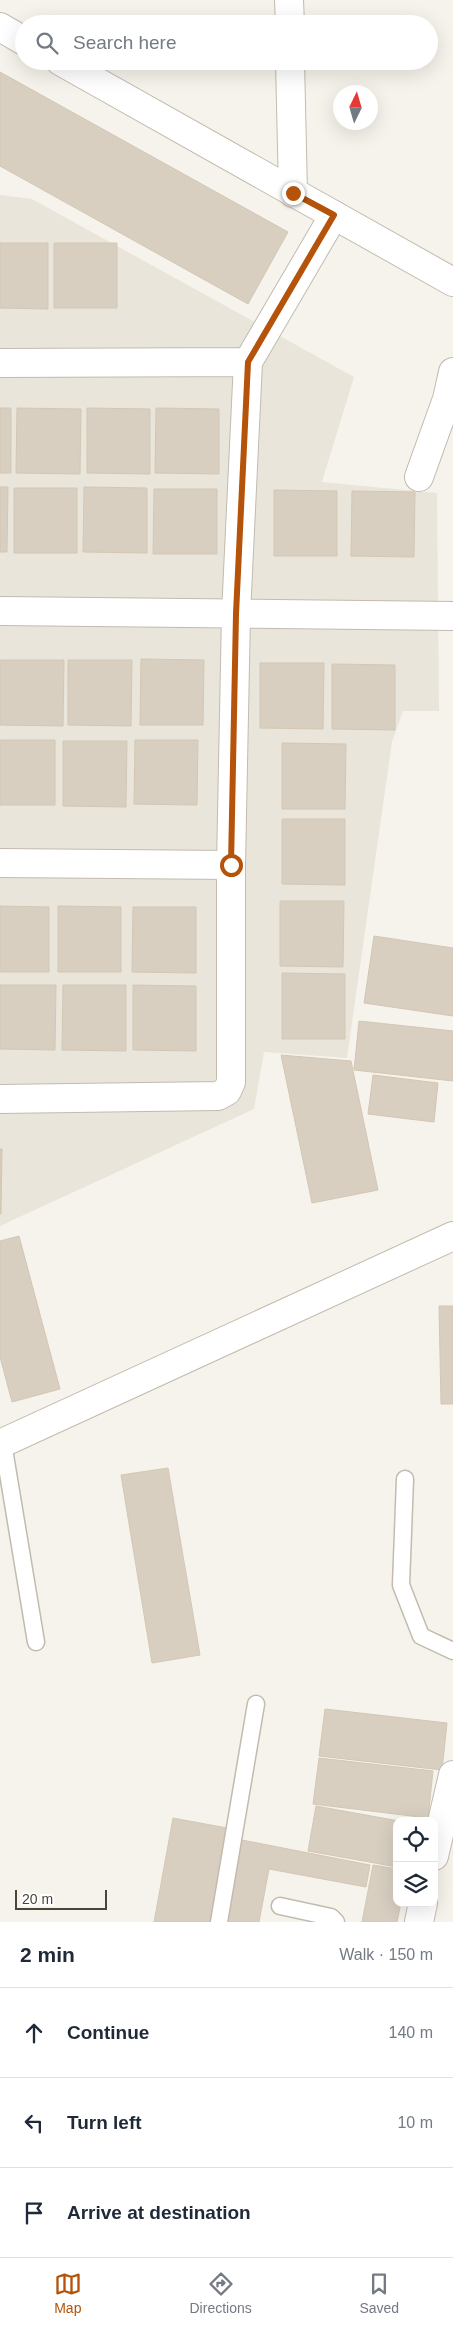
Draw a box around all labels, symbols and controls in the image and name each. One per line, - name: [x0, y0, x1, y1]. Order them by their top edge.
- search box: [15, 15, 438, 70]
- icon: search: [33, 29, 61, 57]
- text: Search here: [73, 32, 177, 53]
- north arrow: [333, 85, 378, 130]
- route end: [282, 182, 305, 205]
- route start: [220, 854, 243, 877]
- map controls: [393, 1817, 438, 1907]
- button: locate: [393, 1817, 438, 1862]
- button: layers: [393, 1862, 438, 1907]
- scale bar: [15, 1887, 108, 1910]
- text: 20 m: [22, 1891, 53, 1907]
- text: 2 min: [20, 1943, 75, 1966]
- text: Walk · 150 m: [339, 1946, 433, 1963]
- icon: ahead: [20, 2019, 48, 2047]
- text: Continue: [67, 2022, 149, 2043]
- text: 140 m: [389, 2024, 433, 2041]
- icon: left: [20, 2109, 48, 2137]
- text: Turn left: [67, 2112, 142, 2133]
- text: 10 m: [397, 2114, 433, 2131]
- icon: arrive: [20, 2199, 48, 2227]
- text: Arrive at destination: [67, 2202, 251, 2223]
- tab: Map: [54, 2270, 82, 2316]
- tab: Directions: [190, 2270, 252, 2316]
- tab: Saved: [359, 2270, 399, 2316]

